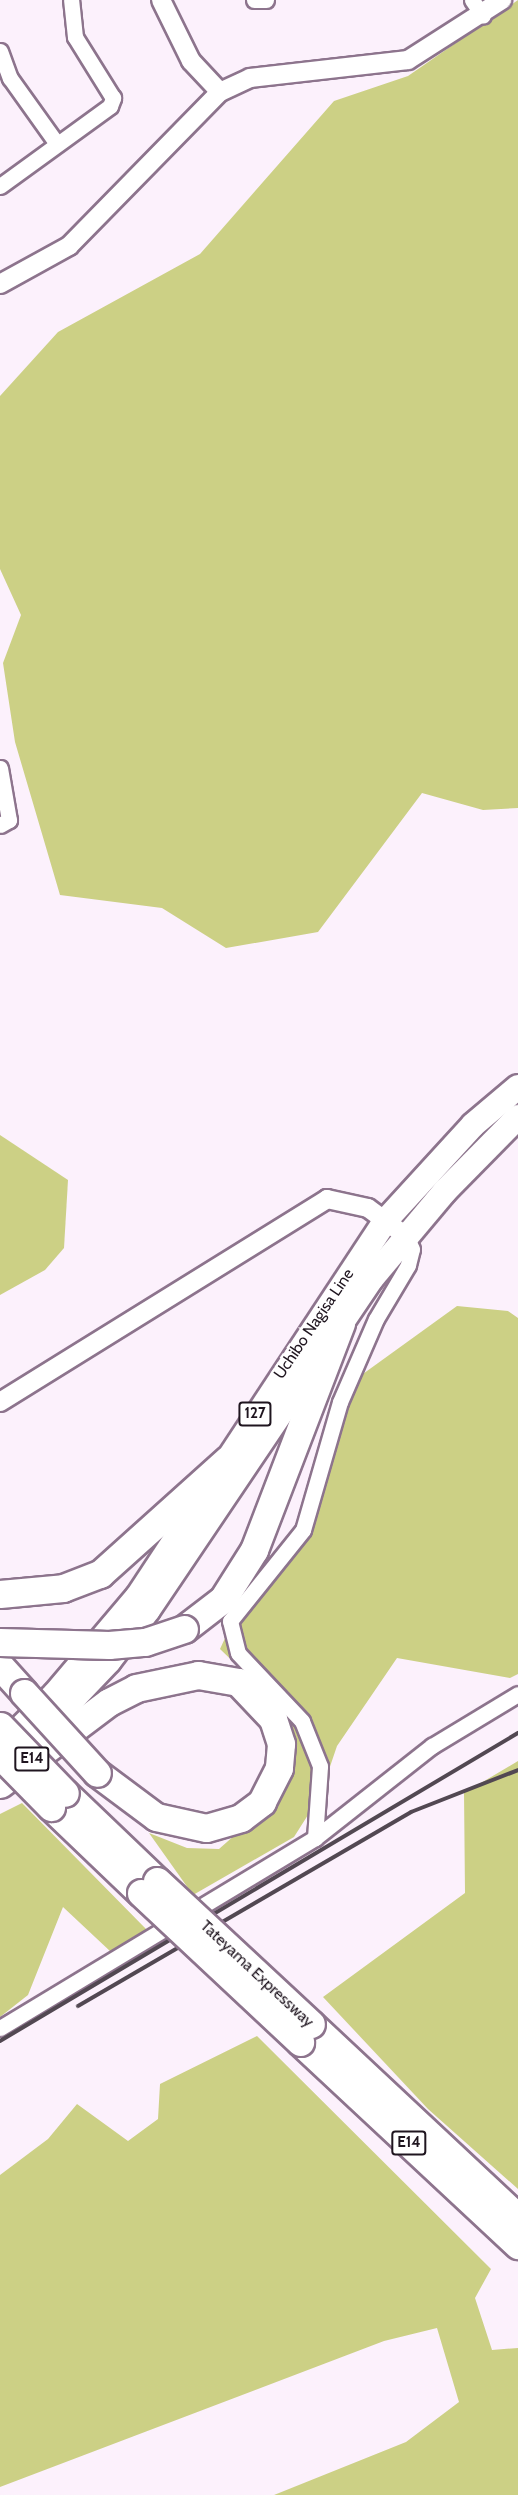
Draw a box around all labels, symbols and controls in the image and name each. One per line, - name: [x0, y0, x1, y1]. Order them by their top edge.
- street label: Uchibo Nagisa Line: [270, 1265, 358, 1383]
- road number: 127: [237, 1402, 273, 1426]
- road number: E14: [14, 1747, 50, 1771]
- street label: Tateyama Expressway: [196, 1916, 318, 2032]
- road number: E14: [391, 2131, 427, 2155]

